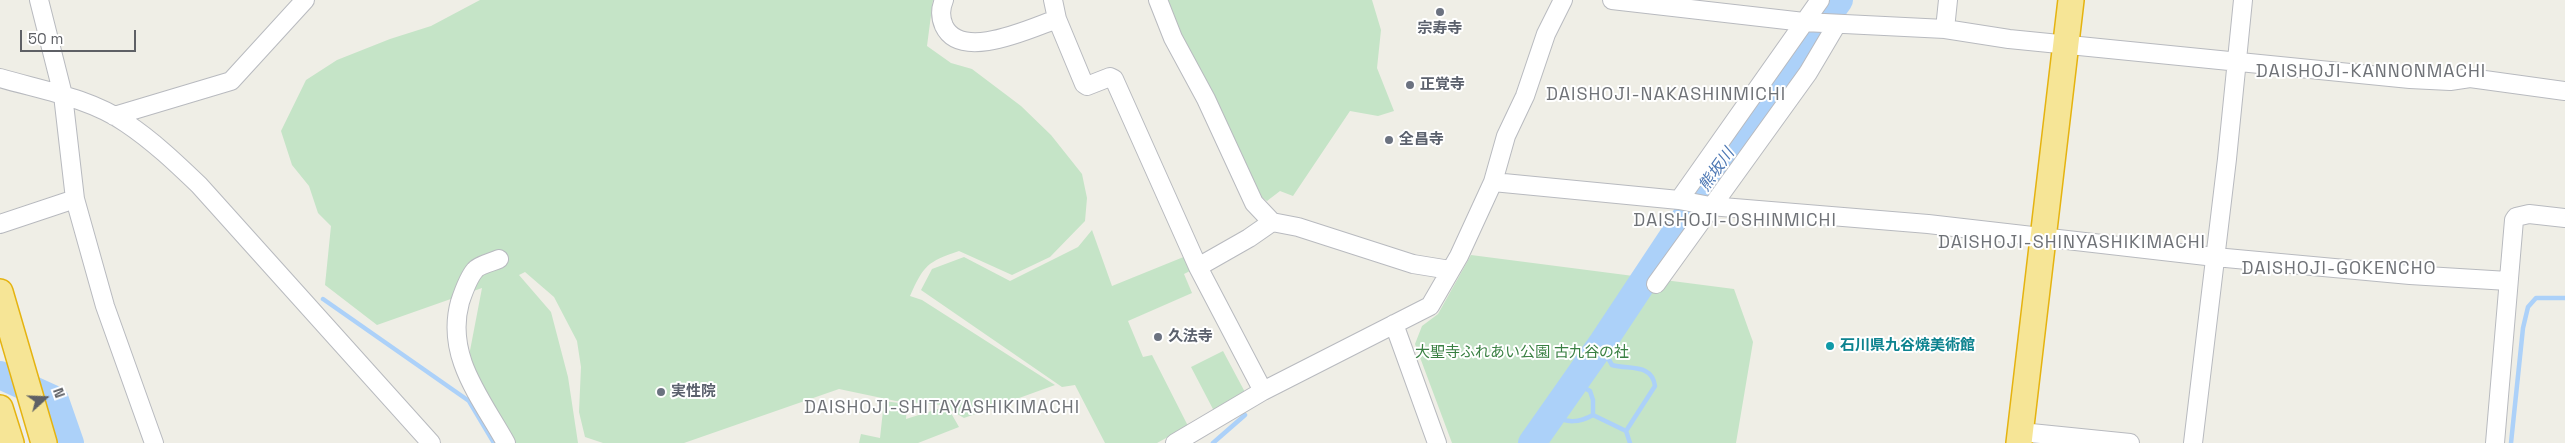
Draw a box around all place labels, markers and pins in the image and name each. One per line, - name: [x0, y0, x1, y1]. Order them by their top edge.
- marker: 宗寿寺: [1434, 6, 1446, 18]
- place label: 宗寿寺: [1418, 20, 1462, 38]
- place label: 正覚寺: [1420, 76, 1465, 94]
- marker: 正覚寺: [1404, 79, 1416, 91]
- place label: 全昌寺: [1399, 131, 1444, 149]
- marker: 全昌寺: [1383, 134, 1395, 146]
- place label: 久法寺: [1168, 328, 1213, 346]
- marker: 久法寺: [1152, 331, 1164, 343]
- place label: 石川県九谷焼美術館: [1840, 337, 1975, 355]
- marker: 石川県九谷焼美術館: [1824, 340, 1836, 352]
- place label: 実性院: [671, 383, 716, 401]
- marker: 実性院: [655, 386, 667, 398]

